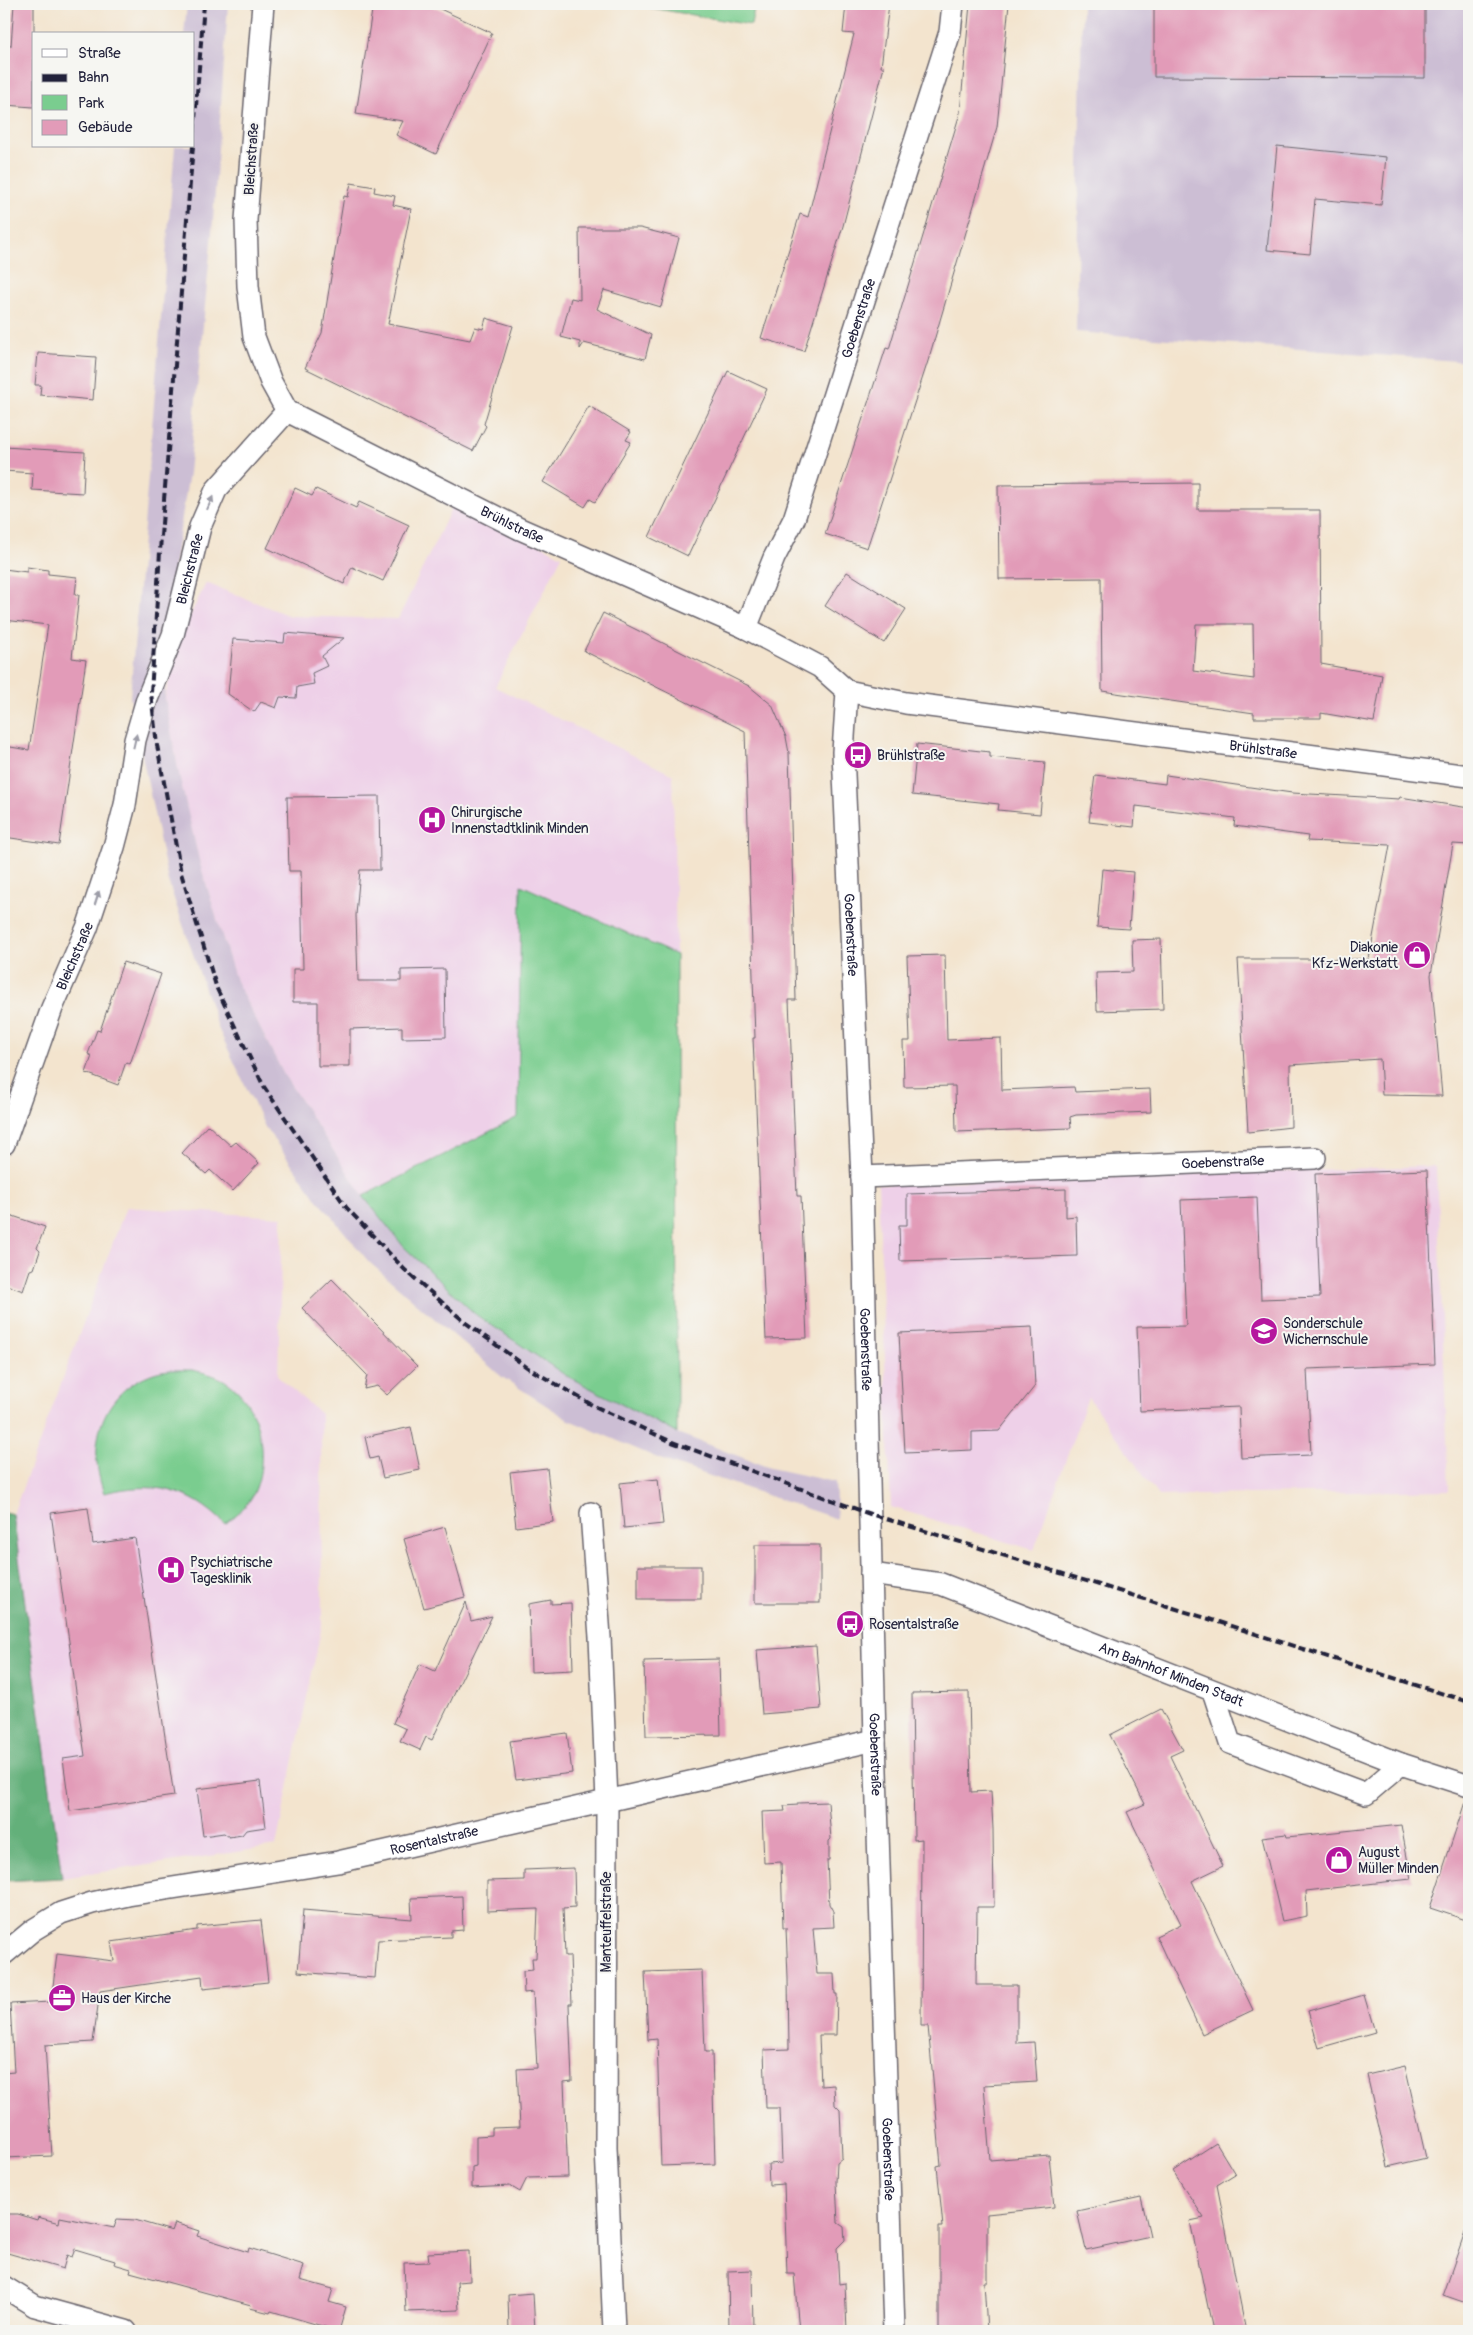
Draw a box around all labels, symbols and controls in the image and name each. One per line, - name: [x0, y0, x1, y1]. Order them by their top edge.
- legend: [32, 32, 195, 148]
- text: Straße: [78, 44, 121, 63]
- text: Bahn: [78, 68, 109, 87]
- text: Park: [78, 94, 105, 113]
- text: Gebäude: [78, 118, 133, 137]
- street label: Bleichstraße: [240, 122, 263, 196]
- street label: Goebenstraße: [838, 276, 880, 360]
- one-way arrow: [207, 496, 215, 510]
- street label: Brühlstraße: [477, 502, 546, 547]
- street label: Bleichstraße: [173, 532, 207, 606]
- one-way arrow: [132, 732, 140, 748]
- street label: Brühlstraße: [1228, 737, 1298, 763]
- bus stop icon: Brühlstraße: [843, 740, 873, 770]
- place label: Brühlstraße: [877, 747, 945, 764]
- place label: Chirurgische Innenstadtklinik Minden: [451, 804, 589, 837]
- hospital icon: Chirurgische Innenstadtklinik Minden: [417, 805, 447, 835]
- one-way arrow: [94, 890, 102, 905]
- street label: Goebenstraße: [840, 893, 861, 977]
- street label: Bleichstraße: [53, 920, 97, 993]
- place label: Diakonie Kfz-Werkstatt: [1312, 939, 1398, 972]
- shop icon: Diakonie Kfz-Werkstatt: [1402, 940, 1432, 970]
- street label: Goebenstraße: [1181, 1152, 1265, 1173]
- street label: Goebenstraße: [856, 1308, 875, 1391]
- place label: Sonderschule Wichernschule: [1283, 1315, 1368, 1348]
- school or university icon: Sonderschule Wichernschule: [1249, 1316, 1279, 1346]
- place label: Psychiatrische Tagesklinik: [190, 1554, 272, 1587]
- hospital icon: Psychiatrische Tagesklinik: [156, 1555, 186, 1585]
- bus stop icon: Rosentalstraße: [835, 1609, 865, 1639]
- place label: Rosentalstraße: [869, 1616, 959, 1633]
- street label: Am Bahnhof Minden Stadt: [1096, 1639, 1246, 1711]
- street label: Goebenstraße: [865, 1713, 885, 1796]
- street label: Rosentalstraße: [389, 1822, 480, 1859]
- place label: August Müller Minden: [1358, 1844, 1439, 1877]
- shop icon: August Müller Minden: [1324, 1845, 1354, 1875]
- street label: Manteuffelstraße: [598, 1871, 615, 1972]
- office icon: Haus der Kirche: [47, 1983, 77, 2013]
- place label: Haus der Kirche: [81, 1990, 171, 2007]
- street label: Goebenstraße: [878, 2117, 898, 2201]

